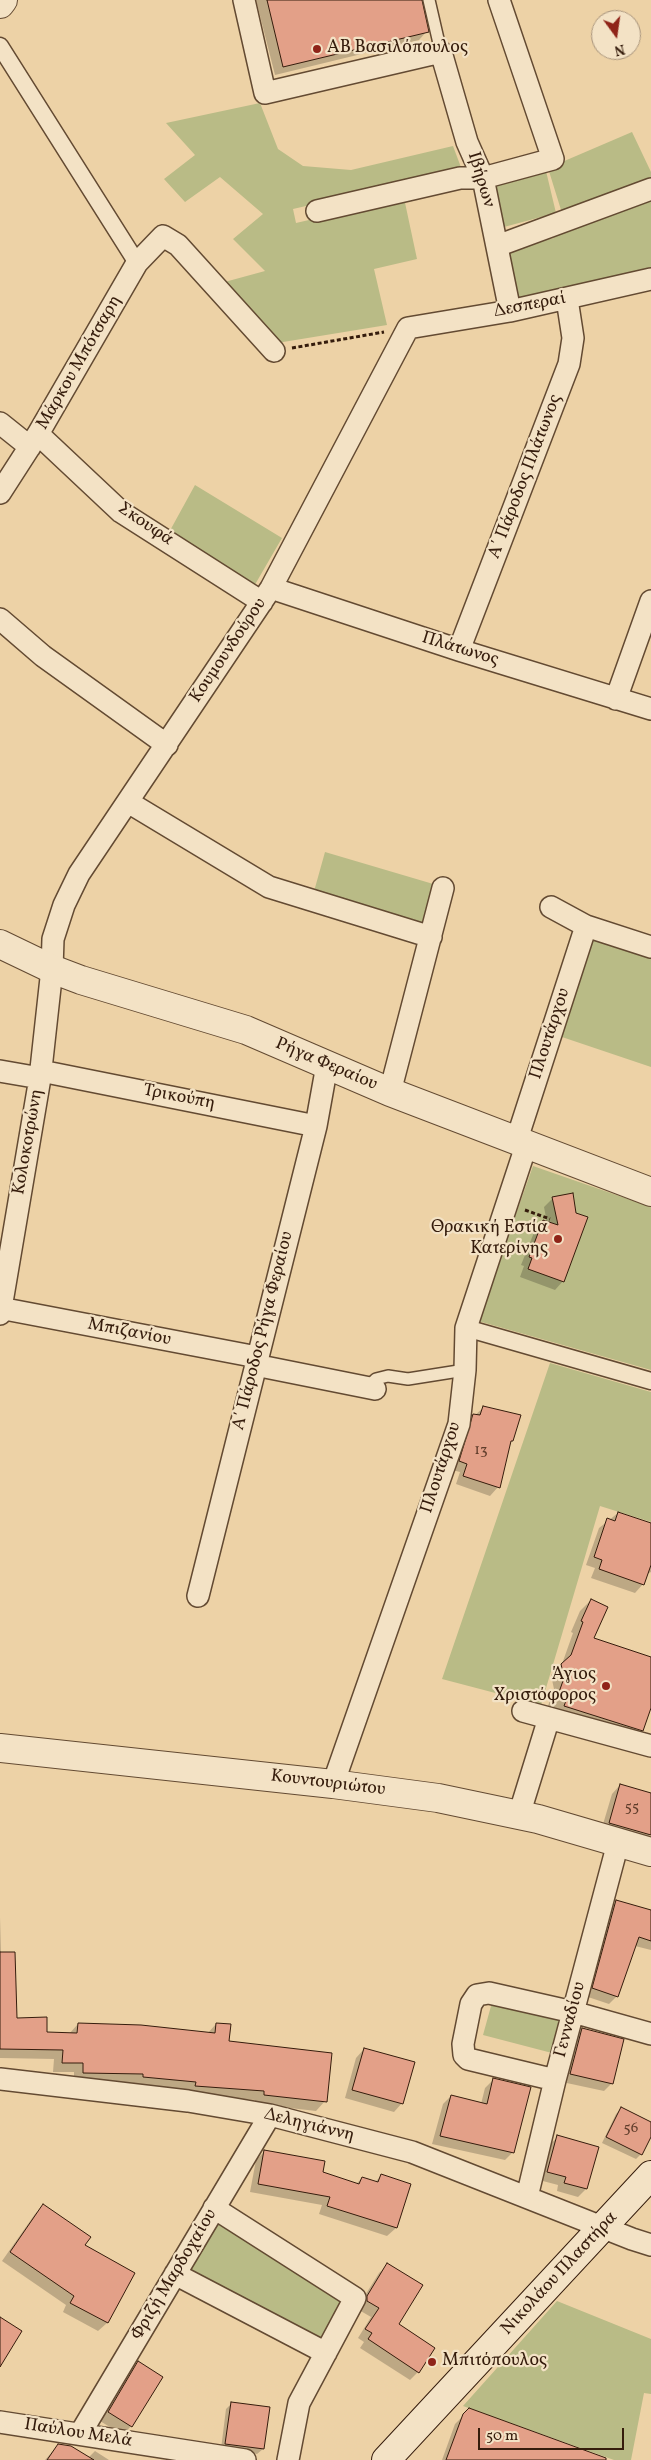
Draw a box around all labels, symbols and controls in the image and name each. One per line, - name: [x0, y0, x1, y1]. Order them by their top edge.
- north arrow: [591, 10, 641, 60]
- place label: ΑΒ Βασιλόπουλος: [327, 38, 468, 60]
- text: N: [612, 39, 627, 60]
- marker: ΑΒ Βασιλόπουλος: [311, 43, 323, 55]
- street label: Ιβήρων: [461, 150, 499, 210]
- street label: Δεσπεραί: [492, 288, 568, 324]
- street label: Μάρκου Μπότσαρη: [33, 292, 127, 434]
- street label: Α΄ Πάροδος Πλάτωνος: [485, 392, 567, 562]
- street label: Σκουφά: [113, 499, 177, 551]
- street label: Κουμουνδούρου: [186, 594, 272, 708]
- street label: Πλάτωνος: [419, 628, 501, 672]
- street label: Πλουτάρχου: [526, 986, 576, 1082]
- street label: Ρήγα Φεραίου: [272, 1034, 380, 1096]
- street label: Τρικούπη: [141, 1080, 217, 1116]
- street label: Κολοκοτρώνη: [9, 1087, 49, 1197]
- place label: Θρακική Εστία Κατερίνης: [431, 1218, 548, 1260]
- street label: Α΄ Πάροδος Ρήγα Φεραίου: [229, 1229, 299, 1433]
- marker: Θρακική Εστία Κατερίνης: [552, 1233, 564, 1245]
- street label: Μπιζανίου: [85, 1314, 173, 1352]
- street label: Πλουτάρχου: [417, 1420, 467, 1516]
- house number: 13: [474, 1442, 488, 1460]
- place label: Άγιος Χριστόφορος: [493, 1665, 596, 1708]
- marker: Άγιος Χριστόφορος: [600, 1680, 612, 1692]
- street label: Κουντουριώτου: [269, 1766, 387, 1802]
- house number: 55: [625, 1799, 639, 1817]
- street label: Γενναδίου: [551, 1980, 591, 2060]
- street label: Δεληγιάννη: [262, 2104, 356, 2148]
- house number: 56: [624, 2120, 638, 2138]
- street label: Φριζή Μαρδοχαίου: [127, 2205, 223, 2345]
- street label: Νικολάου Πλαστήρα: [497, 2208, 623, 2340]
- place label: Μπιτόπουλος: [442, 2351, 547, 2373]
- marker: Μπιτόπουλος: [426, 2356, 438, 2368]
- street label: Παύλου Μελά: [22, 2415, 134, 2453]
- scale bar: [481, 2418, 627, 2450]
- text: 50 m: [486, 2426, 518, 2447]

